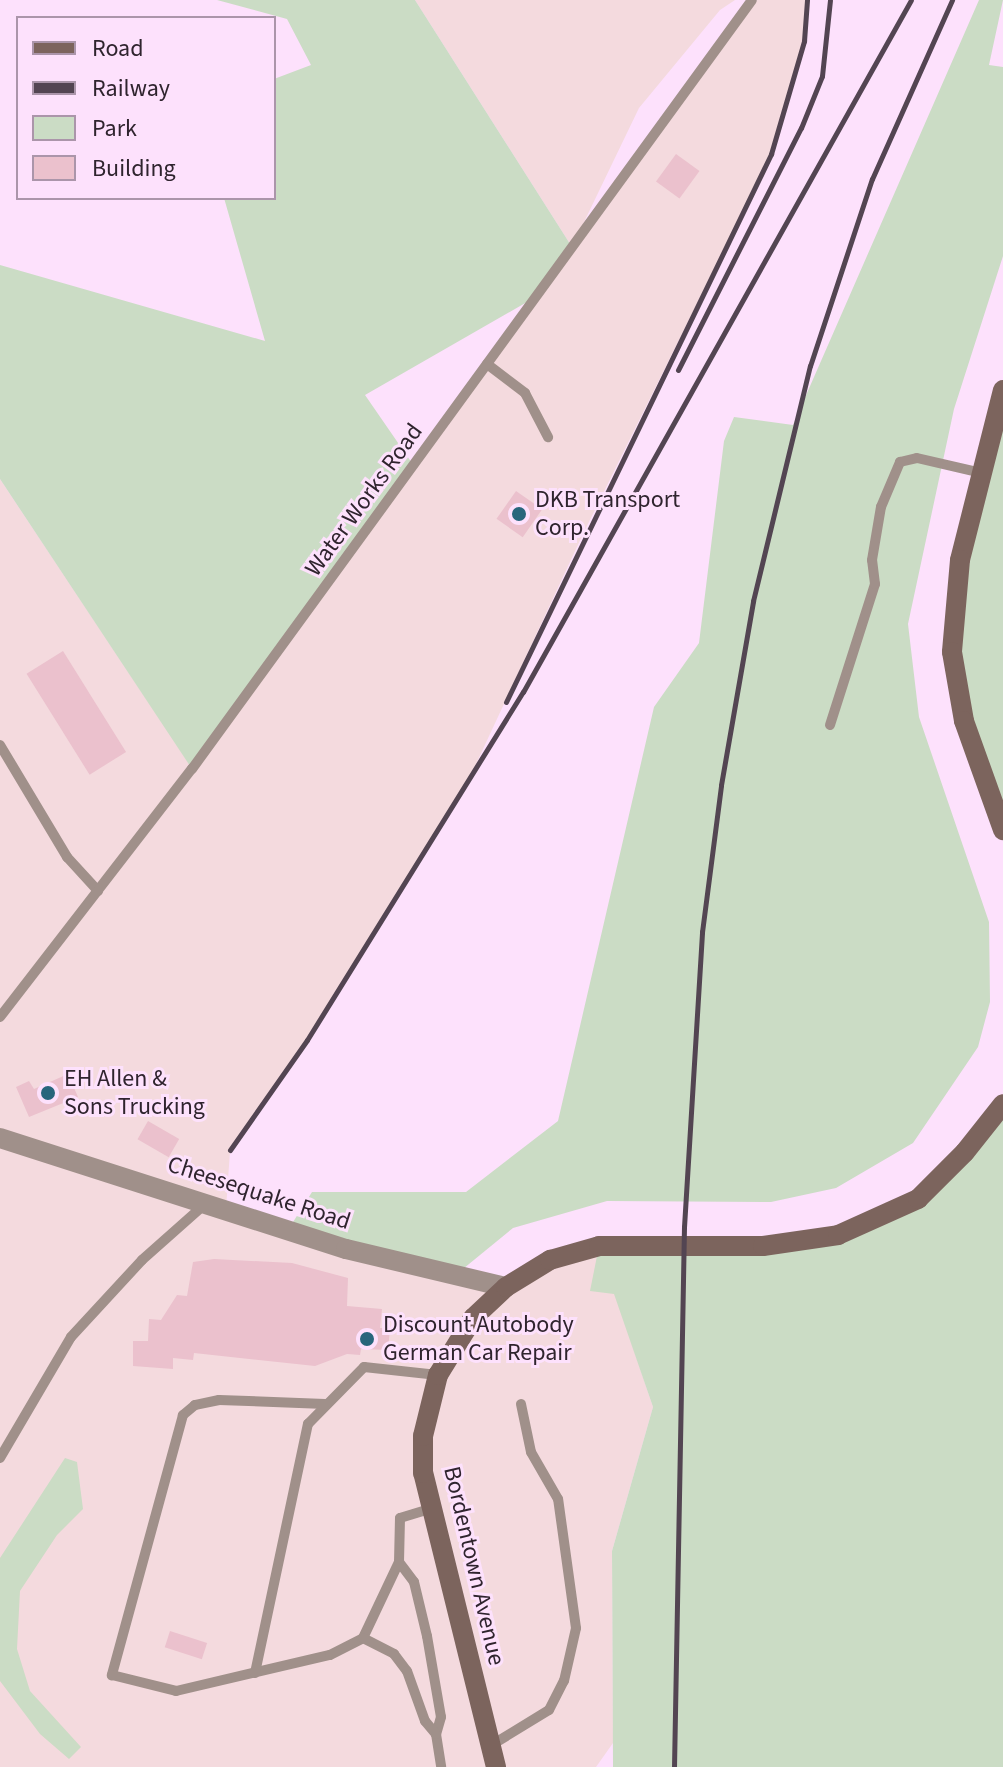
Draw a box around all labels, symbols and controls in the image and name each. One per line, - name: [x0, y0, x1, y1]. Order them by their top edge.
- legend: [16, 16, 276, 200]
- text: Road: [92, 31, 144, 66]
- text: Railway: [92, 71, 170, 106]
- text: Park: [92, 111, 137, 146]
- text: Building: [92, 151, 176, 186]
- street label: Water Works Road: [299, 418, 429, 582]
- place label: DKB Transport Corp.: [535, 486, 680, 542]
- marker: DKB Transport Corp.: [510, 505, 528, 523]
- place label: EH Allen & Sons Trucking: [64, 1065, 205, 1121]
- marker: EH Allen & Sons Trucking: [39, 1084, 57, 1102]
- street label: Cheesequake Road: [164, 1150, 354, 1236]
- place label: Discount Autobody German Car Repair: [383, 1311, 574, 1367]
- marker: Discount Autobody German Car Repair: [358, 1330, 376, 1348]
- street label: Bordentown Avenue: [437, 1464, 511, 1668]

